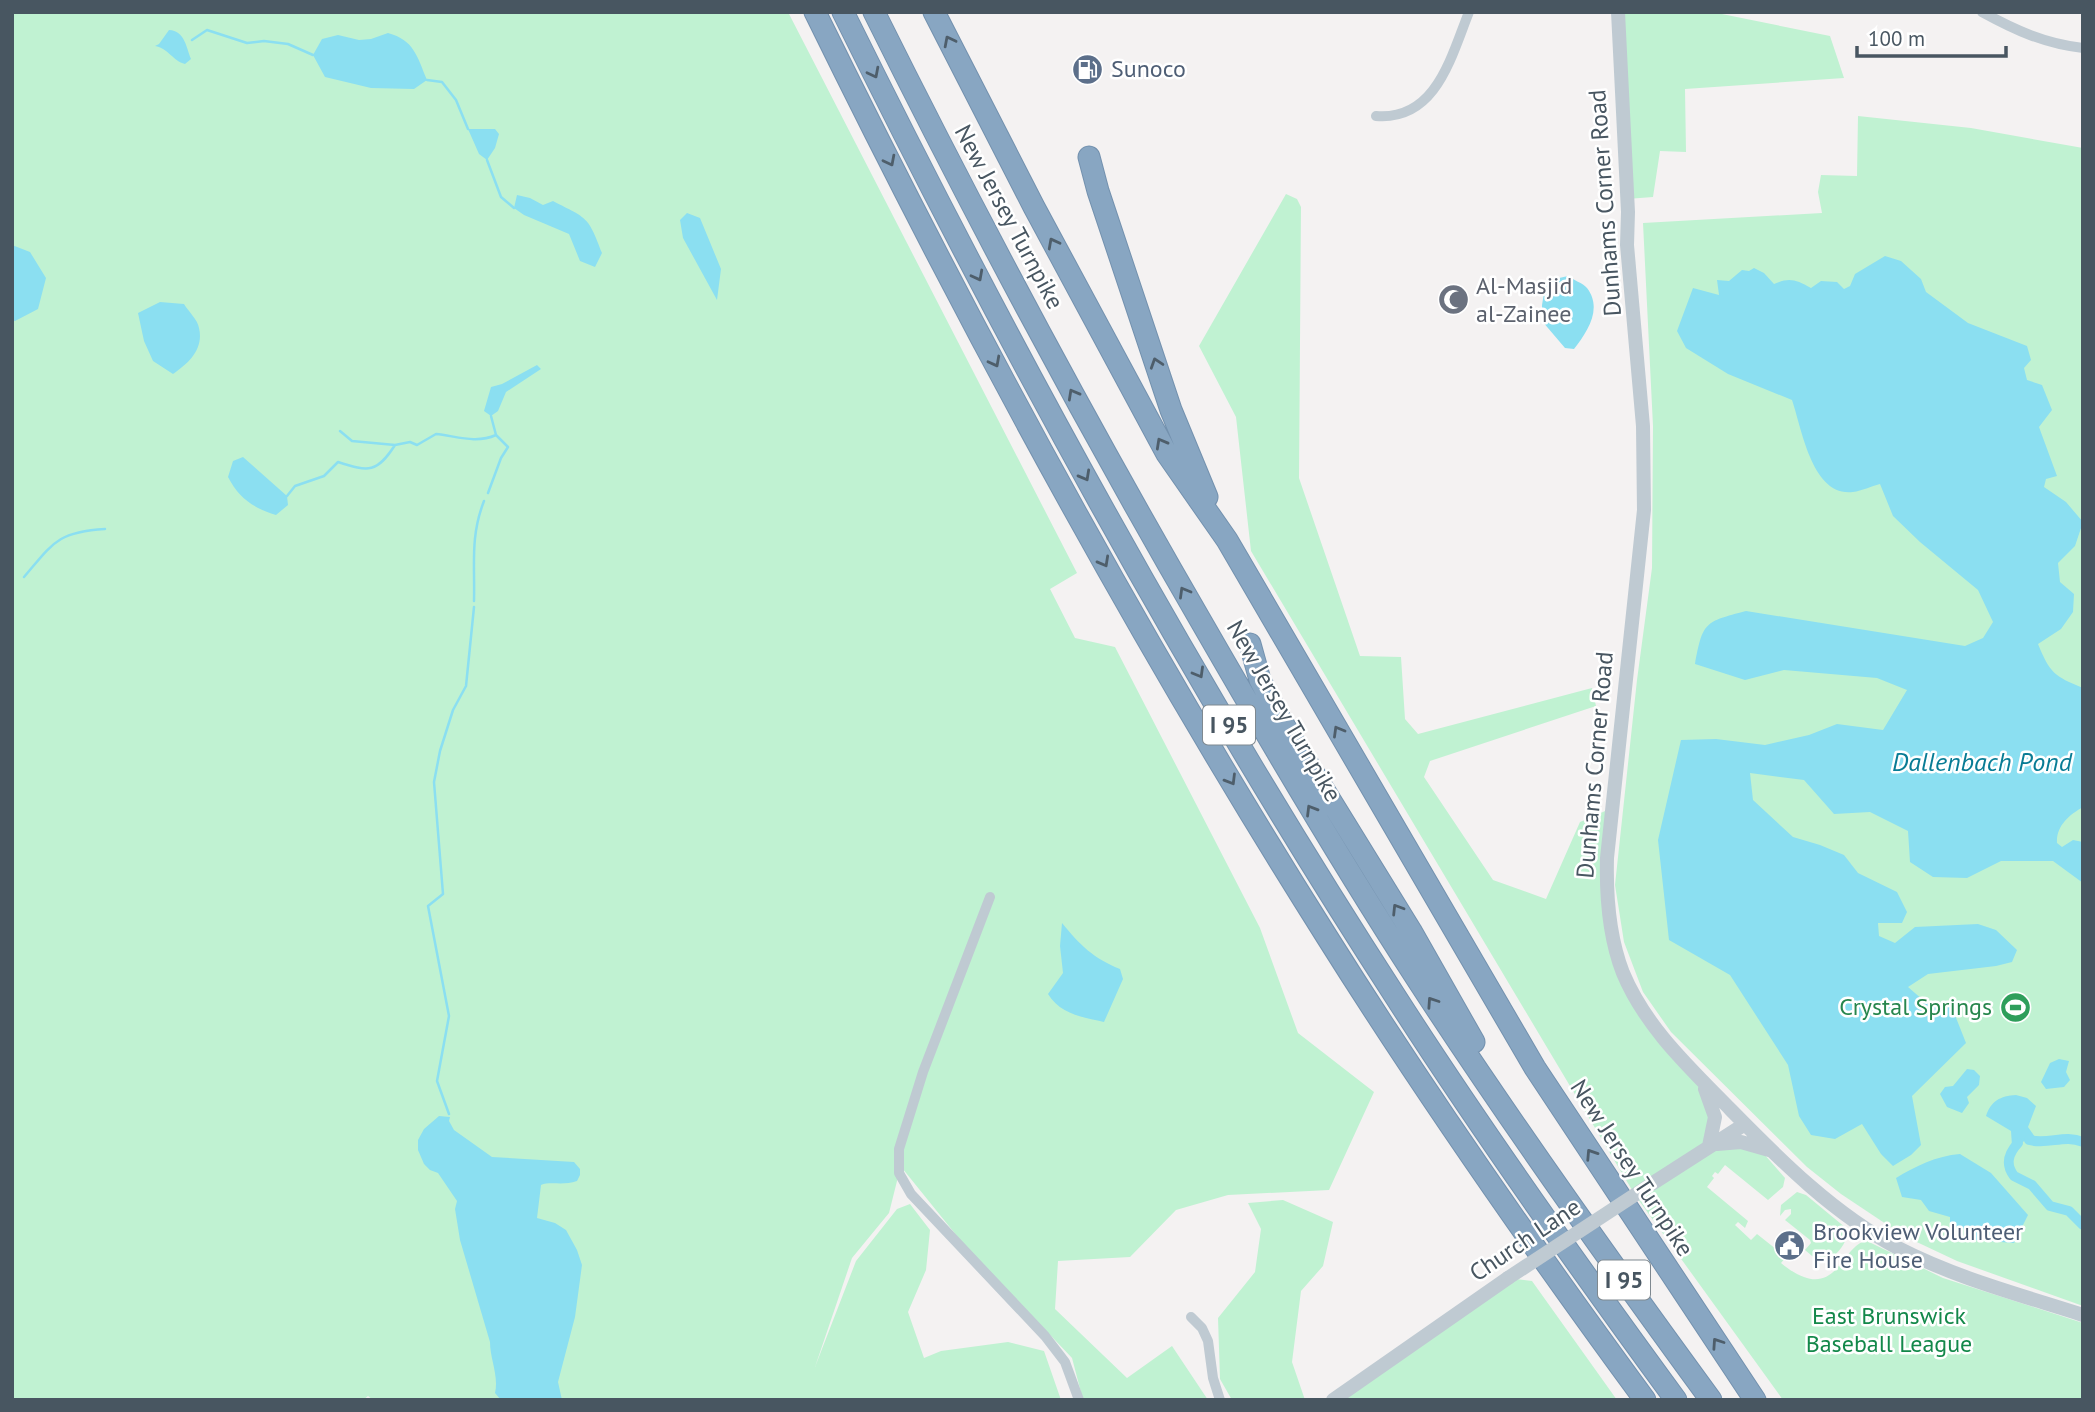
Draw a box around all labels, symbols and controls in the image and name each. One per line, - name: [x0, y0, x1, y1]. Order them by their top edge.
- scale bar: [1857, 14, 2006, 58]
- text: 100 m: [1868, 25, 1925, 52]
- one-way arrow: [943, 36, 957, 48]
- fuel station icon: Sunoco: [1071, 52, 1105, 86]
- place label: Sunoco: [1111, 53, 1186, 84]
- one-way arrow: [865, 66, 879, 78]
- street label: Dunhams Corner Road: [1581, 89, 1628, 318]
- street label: New Jersey Turnpike: [948, 119, 1071, 314]
- one-way arrow: [882, 153, 896, 166]
- one-way arrow: [1048, 238, 1061, 250]
- one-way arrow: [970, 268, 983, 281]
- place label: Al-Masjid al-Zainee: [1476, 270, 1572, 329]
- mosque icon: Al-Masjid al-Zainee: [1436, 283, 1470, 317]
- one-way arrow: [987, 355, 1000, 368]
- one-way arrow: [1150, 358, 1164, 370]
- one-way arrow: [1067, 389, 1081, 401]
- one-way arrow: [1156, 438, 1169, 451]
- one-way arrow: [1077, 469, 1091, 481]
- one-way arrow: [1096, 555, 1109, 567]
- one-way arrow: [1179, 587, 1192, 600]
- street label: New Jersey Turnpike: [1220, 614, 1349, 807]
- street label: Dunhams Corner Road: [1569, 650, 1620, 880]
- one-way arrow: [1190, 666, 1203, 679]
- road number: I 95: [1203, 706, 1255, 744]
- one-way arrow: [1333, 726, 1346, 738]
- water label: Dallenbach Pond: [1892, 745, 2073, 778]
- one-way arrow: [1223, 772, 1236, 785]
- one-way arrow: [1307, 804, 1320, 817]
- one-way arrow: [1393, 904, 1405, 917]
- sports icon: Crystal Springs: [1998, 990, 2032, 1024]
- place label: Crystal Springs: [1839, 991, 1992, 1022]
- one-way arrow: [1428, 997, 1441, 1010]
- street label: New Jersey Turnpike: [1564, 1074, 1701, 1262]
- one-way arrow: [1586, 1149, 1599, 1162]
- street label: Church Lane: [1463, 1191, 1586, 1288]
- place label: Brookview Volunteer Fire House: [1813, 1216, 2023, 1275]
- public building icon: Brookview Volunteer Fire House: [1773, 1229, 1807, 1263]
- road number: I 95: [1598, 1260, 1650, 1300]
- park label: East Brunswick Baseball League: [1806, 1300, 1972, 1359]
- one-way arrow: [1712, 1338, 1725, 1351]

